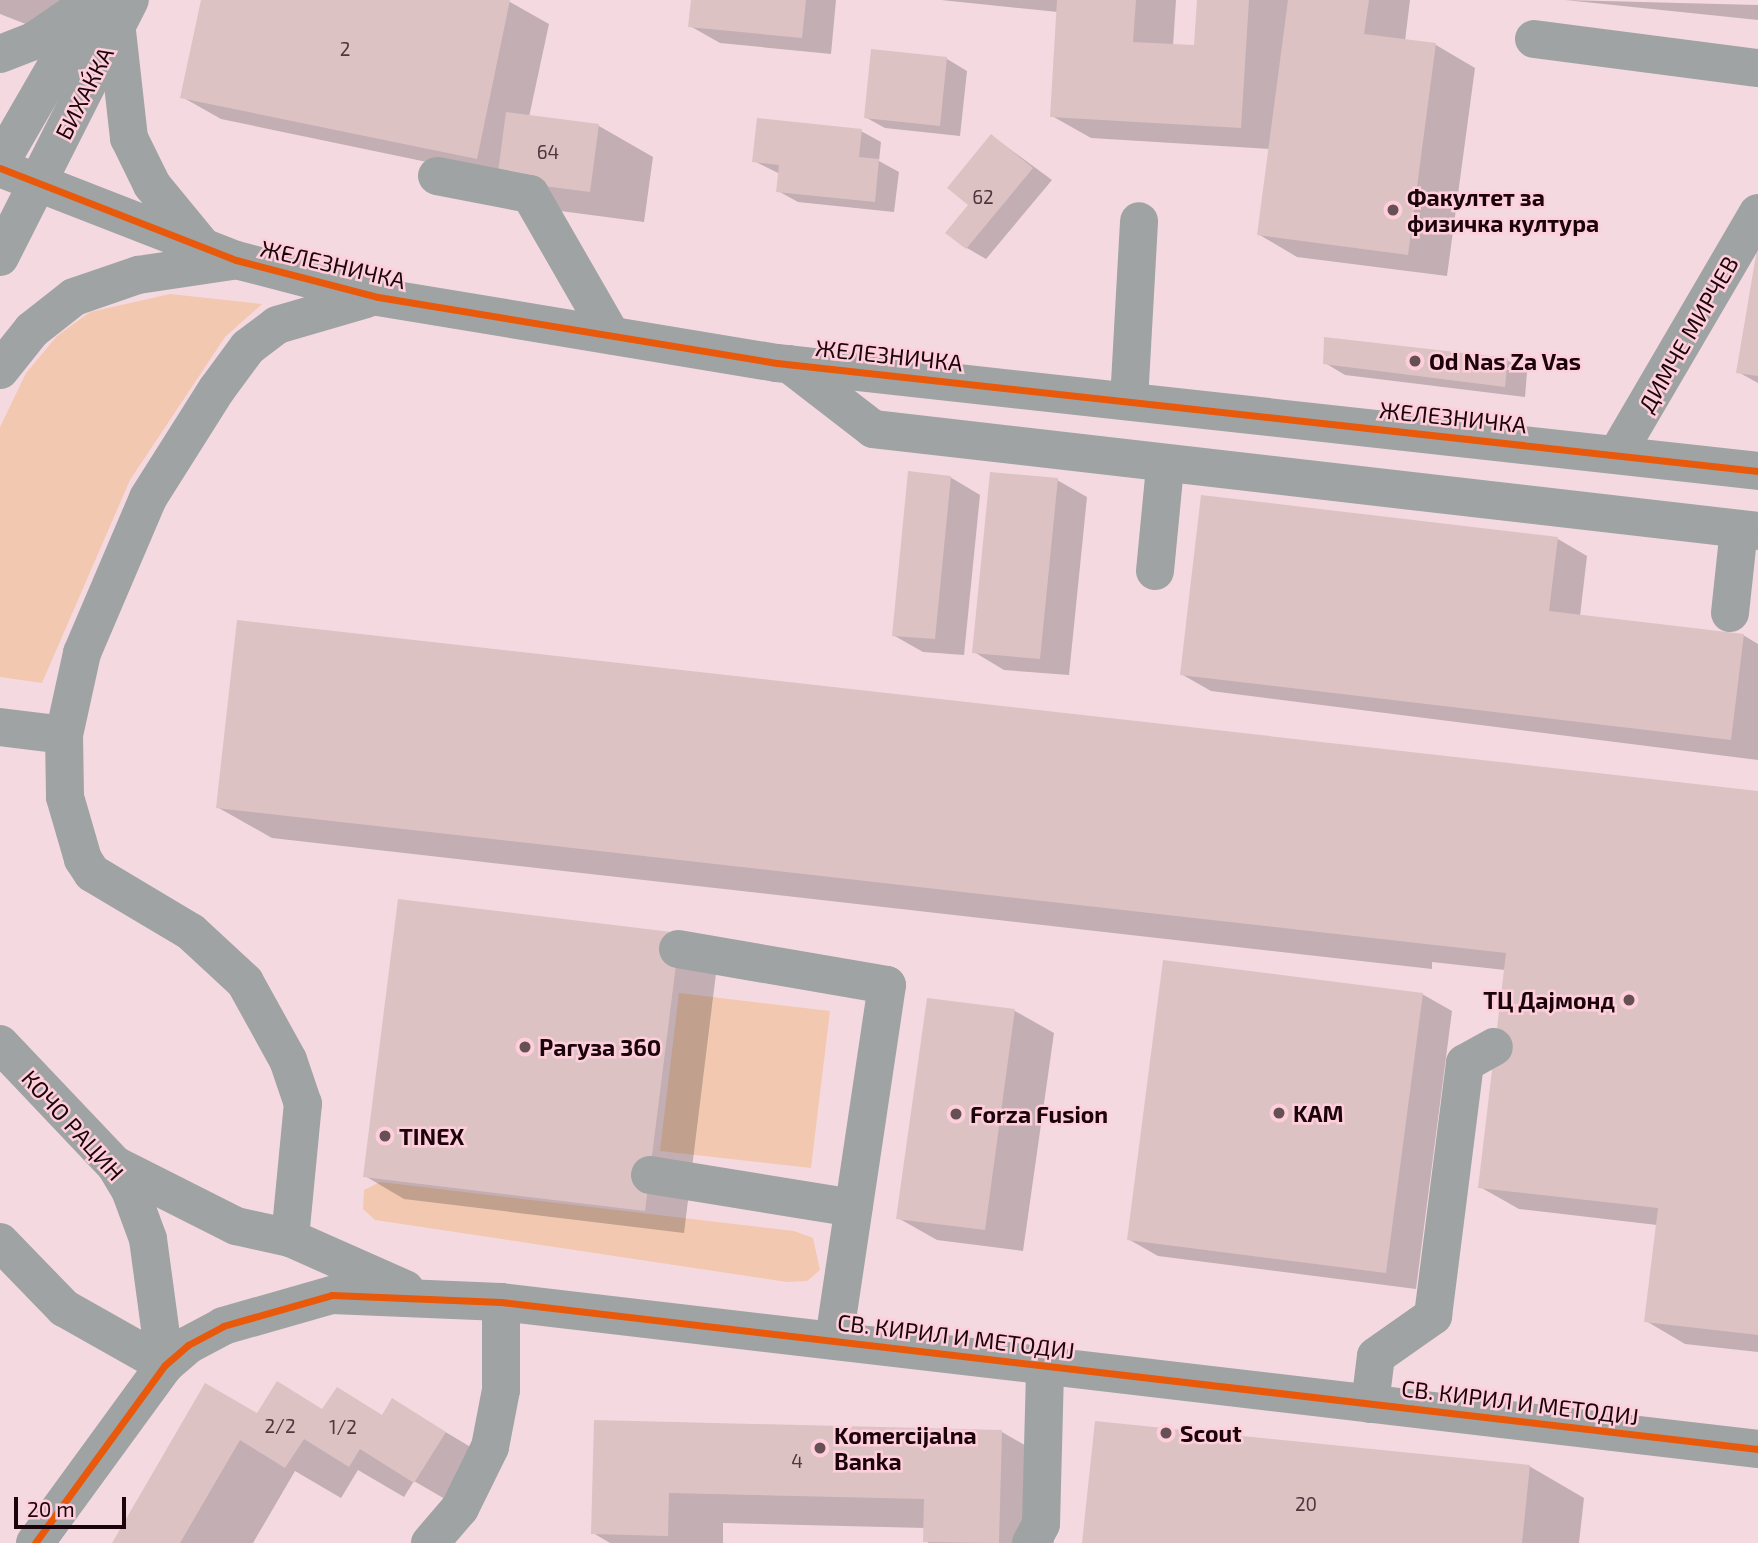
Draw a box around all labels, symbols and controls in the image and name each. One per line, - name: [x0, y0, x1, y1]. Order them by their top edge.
- house number: 2: [340, 38, 350, 60]
- street label: БИХАЌКА: [49, 42, 119, 144]
- house number: 64: [537, 141, 559, 163]
- place label: Факултет за физичка култура: [1407, 183, 1599, 237]
- house number: 62: [972, 186, 994, 208]
- marker: Факултет за физичка култура: [1385, 202, 1401, 218]
- street label: ЖЕЛЕЗНИЧКА: [258, 234, 408, 294]
- street label: ДИМЧЕ МИРЧЕВ: [1632, 251, 1744, 417]
- street label: ЖЕЛЕЗНИЧКА: [814, 334, 964, 376]
- place label: Od Nas Za Vas: [1429, 347, 1581, 375]
- marker: Od Nas Za Vas: [1407, 353, 1423, 369]
- street label: ЖЕЛЕЗНИЧКА: [1378, 396, 1528, 438]
- place label: ТЦ Дајмонд: [1483, 986, 1615, 1014]
- marker: ТЦ Дајмонд: [1621, 992, 1637, 1008]
- place label: Рагуза 360: [539, 1033, 661, 1061]
- marker: Рагуза 360: [517, 1039, 533, 1055]
- street label: КОЧО РАЦИН: [16, 1064, 130, 1186]
- place label: KAM: [1293, 1099, 1344, 1127]
- place label: Forza Fusion: [970, 1100, 1108, 1128]
- marker: KAM: [1271, 1105, 1287, 1121]
- marker: Forza Fusion: [948, 1106, 964, 1122]
- place label: TINEX: [399, 1122, 464, 1150]
- marker: TINEX: [377, 1128, 393, 1144]
- street label: СВ. КИРИЛ И МЕТОДИЈ: [836, 1308, 1076, 1364]
- street label: СВ. КИРИЛ И МЕТОДИЈ: [1400, 1374, 1640, 1430]
- house number: 2/2: [264, 1415, 296, 1437]
- house number: 1/2: [329, 1416, 357, 1438]
- place label: Scout: [1180, 1419, 1242, 1447]
- place label: Komercijalna Banka: [834, 1421, 977, 1475]
- marker: Scout: [1158, 1425, 1174, 1441]
- marker: Komercijalna Banka: [812, 1440, 828, 1456]
- house number: 4: [791, 1450, 803, 1472]
- scale bar: [18, 1484, 130, 1528]
- house number: 20: [1295, 1493, 1317, 1515]
- text: 20 m: [27, 1496, 75, 1521]

